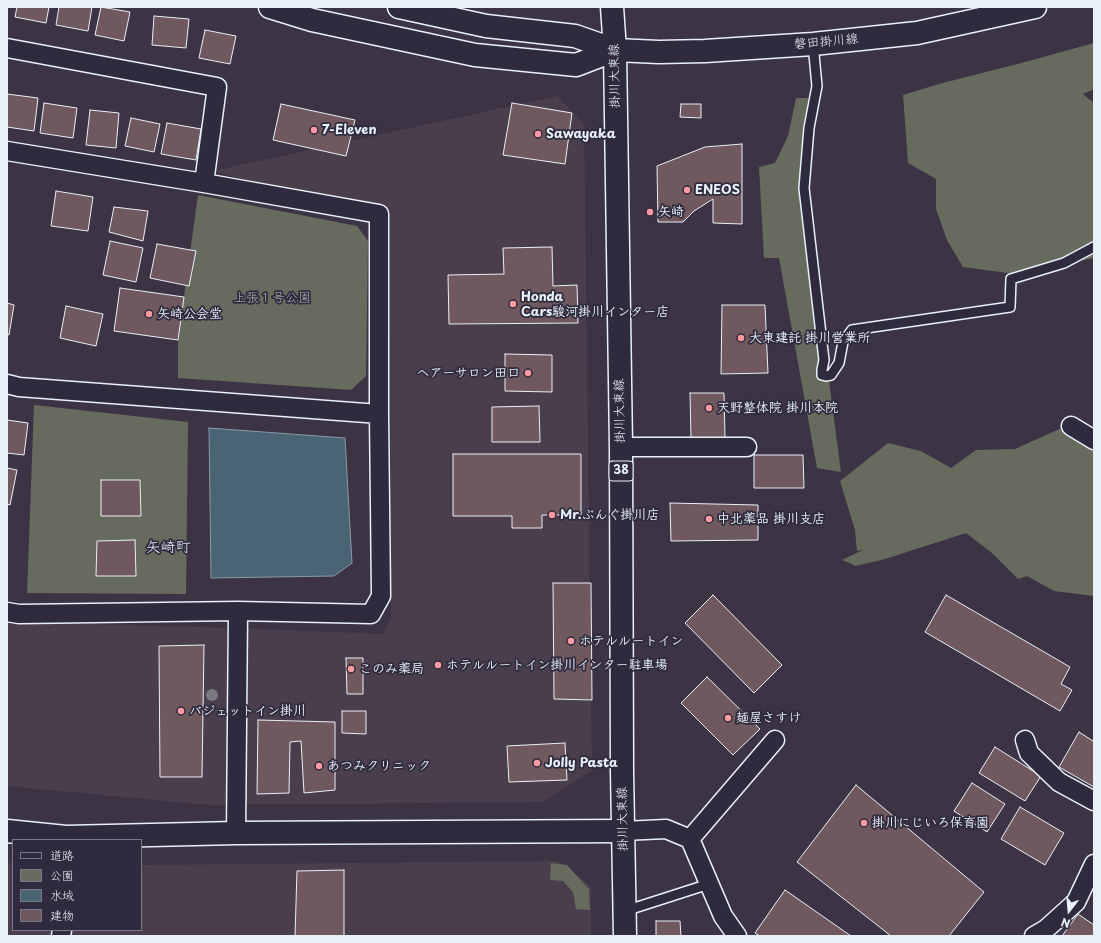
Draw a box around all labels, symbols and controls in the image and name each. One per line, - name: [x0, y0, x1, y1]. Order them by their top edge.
- street label: 磐田掛川線: [793, 31, 859, 53]
- street label: 掛川大東線: [607, 43, 623, 109]
- place label: 7-Eleven: [322, 122, 376, 138]
- marker: 7-Eleven: [309, 125, 319, 135]
- place label: Sawayaka: [546, 126, 616, 142]
- marker: Sawayaka: [533, 129, 543, 139]
- place label: ENEOS: [695, 182, 740, 198]
- marker: ENEOS: [682, 185, 692, 195]
- place label: 矢崎: [658, 204, 684, 220]
- marker: 矢崎: [645, 207, 655, 217]
- place label: Honda Cars駿河掛川インター店: [521, 289, 669, 320]
- park label: 上張１号公園: [233, 290, 311, 306]
- marker: Honda Cars駿河掛川インター店: [508, 299, 518, 309]
- place label: 矢崎公会堂: [157, 306, 222, 322]
- marker: 矢崎公会堂: [144, 309, 154, 319]
- place label: 大東建託 掛川営業所: [749, 330, 870, 346]
- marker: 大東建託 掛川営業所: [736, 333, 746, 343]
- place label: ヘアーサロン田口: [417, 365, 520, 381]
- marker: ヘアーサロン田口: [523, 368, 533, 378]
- street label: 掛川大東線: [612, 378, 628, 444]
- place label: 天野整体院 掛川本院: [717, 400, 838, 416]
- marker: 天野整体院 掛川本院: [704, 403, 714, 413]
- road number: 38: [609, 461, 633, 481]
- place label: Mr.ぶんぐ掛川店: [560, 507, 660, 523]
- marker: Mr.ぶんぐ掛川店: [547, 510, 557, 520]
- place label: 中北薬品 掛川支店: [717, 511, 825, 527]
- marker: 中北薬品 掛川支店: [704, 514, 714, 524]
- district label: 矢崎町: [146, 539, 190, 557]
- place label: ホテルルートイン: [579, 633, 684, 649]
- marker: ホテルルートイン: [566, 636, 576, 646]
- place label: ホテルルートイン掛川インター駐車場: [446, 657, 668, 673]
- marker: ホテルルートイン掛川インター駐車場: [433, 660, 443, 670]
- place label: このみ薬局: [359, 661, 424, 677]
- marker: このみ薬局: [346, 664, 356, 674]
- place label: バジェットイン掛川: [189, 703, 306, 719]
- marker: バジェットイン掛川: [176, 706, 186, 716]
- place label: 麺屋さすけ: [736, 710, 801, 726]
- marker: 麺屋さすけ: [723, 713, 733, 723]
- place label: Jolly Pasta: [545, 755, 618, 771]
- place label: あつみクリニック: [327, 758, 431, 774]
- marker: Jolly Pasta: [532, 758, 542, 768]
- marker: あつみクリニック: [314, 761, 324, 771]
- street label: 掛川大東線: [615, 786, 631, 852]
- place label: 掛川にじいろ保育園: [872, 815, 989, 831]
- marker: 掛川にじいろ保育園: [859, 818, 869, 828]
- legend: [12, 839, 142, 931]
- text: 道路: [50, 846, 74, 864]
- text: 公園: [50, 866, 74, 884]
- text: 水域: [50, 886, 74, 904]
- north arrow: [1049, 891, 1089, 931]
- text: 建物: [50, 906, 74, 924]
- text: N: [1059, 914, 1072, 932]

